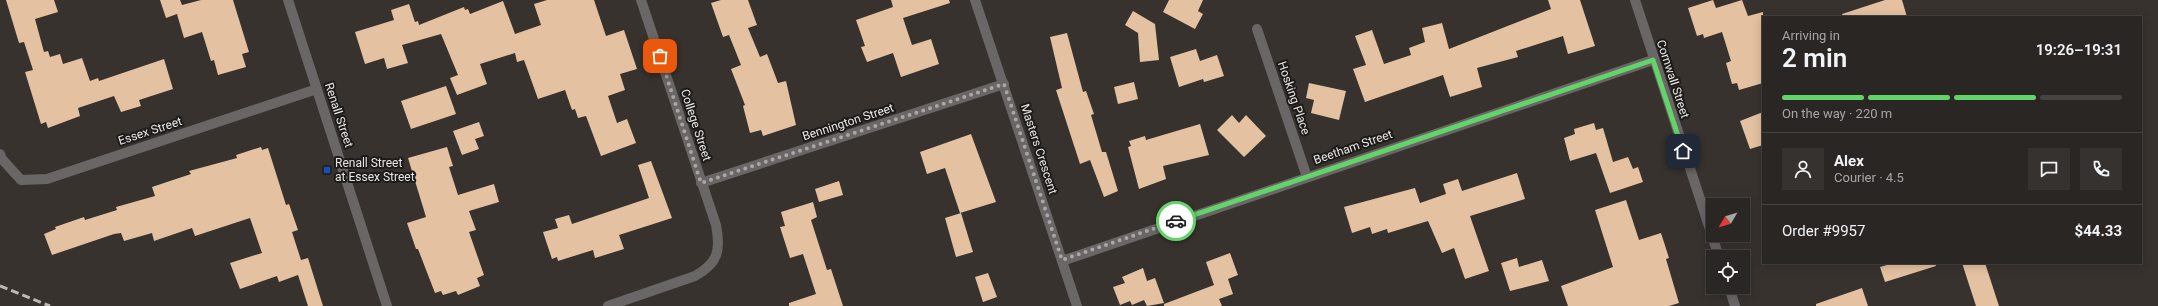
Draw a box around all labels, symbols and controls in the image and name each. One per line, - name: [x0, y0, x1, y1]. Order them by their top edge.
- text: Arriving in: [1782, 28, 1840, 43]
- street label: Cornwall Street: [1654, 38, 1692, 120]
- pin: [643, 39, 677, 73]
- text: 19:26–19:31: [2036, 41, 2122, 59]
- text: 2 min: [1782, 43, 1847, 73]
- icon: bag: [649, 45, 671, 67]
- street label: Hosking Place: [1275, 60, 1313, 136]
- street label: Renall Street: [322, 81, 356, 149]
- street label: College Street: [678, 87, 714, 163]
- street label: Bennington Street: [801, 101, 896, 143]
- street label: Masters Crescent: [1018, 102, 1060, 196]
- text: On the way · 220 m: [1782, 106, 1892, 121]
- street label: Essex Street: [116, 114, 184, 148]
- street label: Beetham Street: [1312, 127, 1394, 167]
- pin: [1666, 134, 1700, 168]
- icon: home: [1672, 140, 1694, 162]
- button: person: [1782, 148, 1824, 190]
- button: chat: [2028, 148, 2070, 190]
- button: phone: [2080, 148, 2122, 190]
- text: Alex: [1834, 152, 1864, 170]
- place label: Renall Street at Essex Street: [335, 156, 415, 184]
- marker: Renall Street at Essex Street: [322, 165, 332, 175]
- text: Courier · 4.5: [1834, 170, 1904, 185]
- north arrow: [1706, 198, 1750, 242]
- map controls: [1706, 198, 1750, 294]
- courier: [1156, 201, 1196, 241]
- icon: car: [1165, 210, 1187, 232]
- text: Order #9957: [1782, 222, 1865, 240]
- text: $44.33: [2075, 222, 2122, 240]
- button: locate: [1706, 250, 1750, 294]

